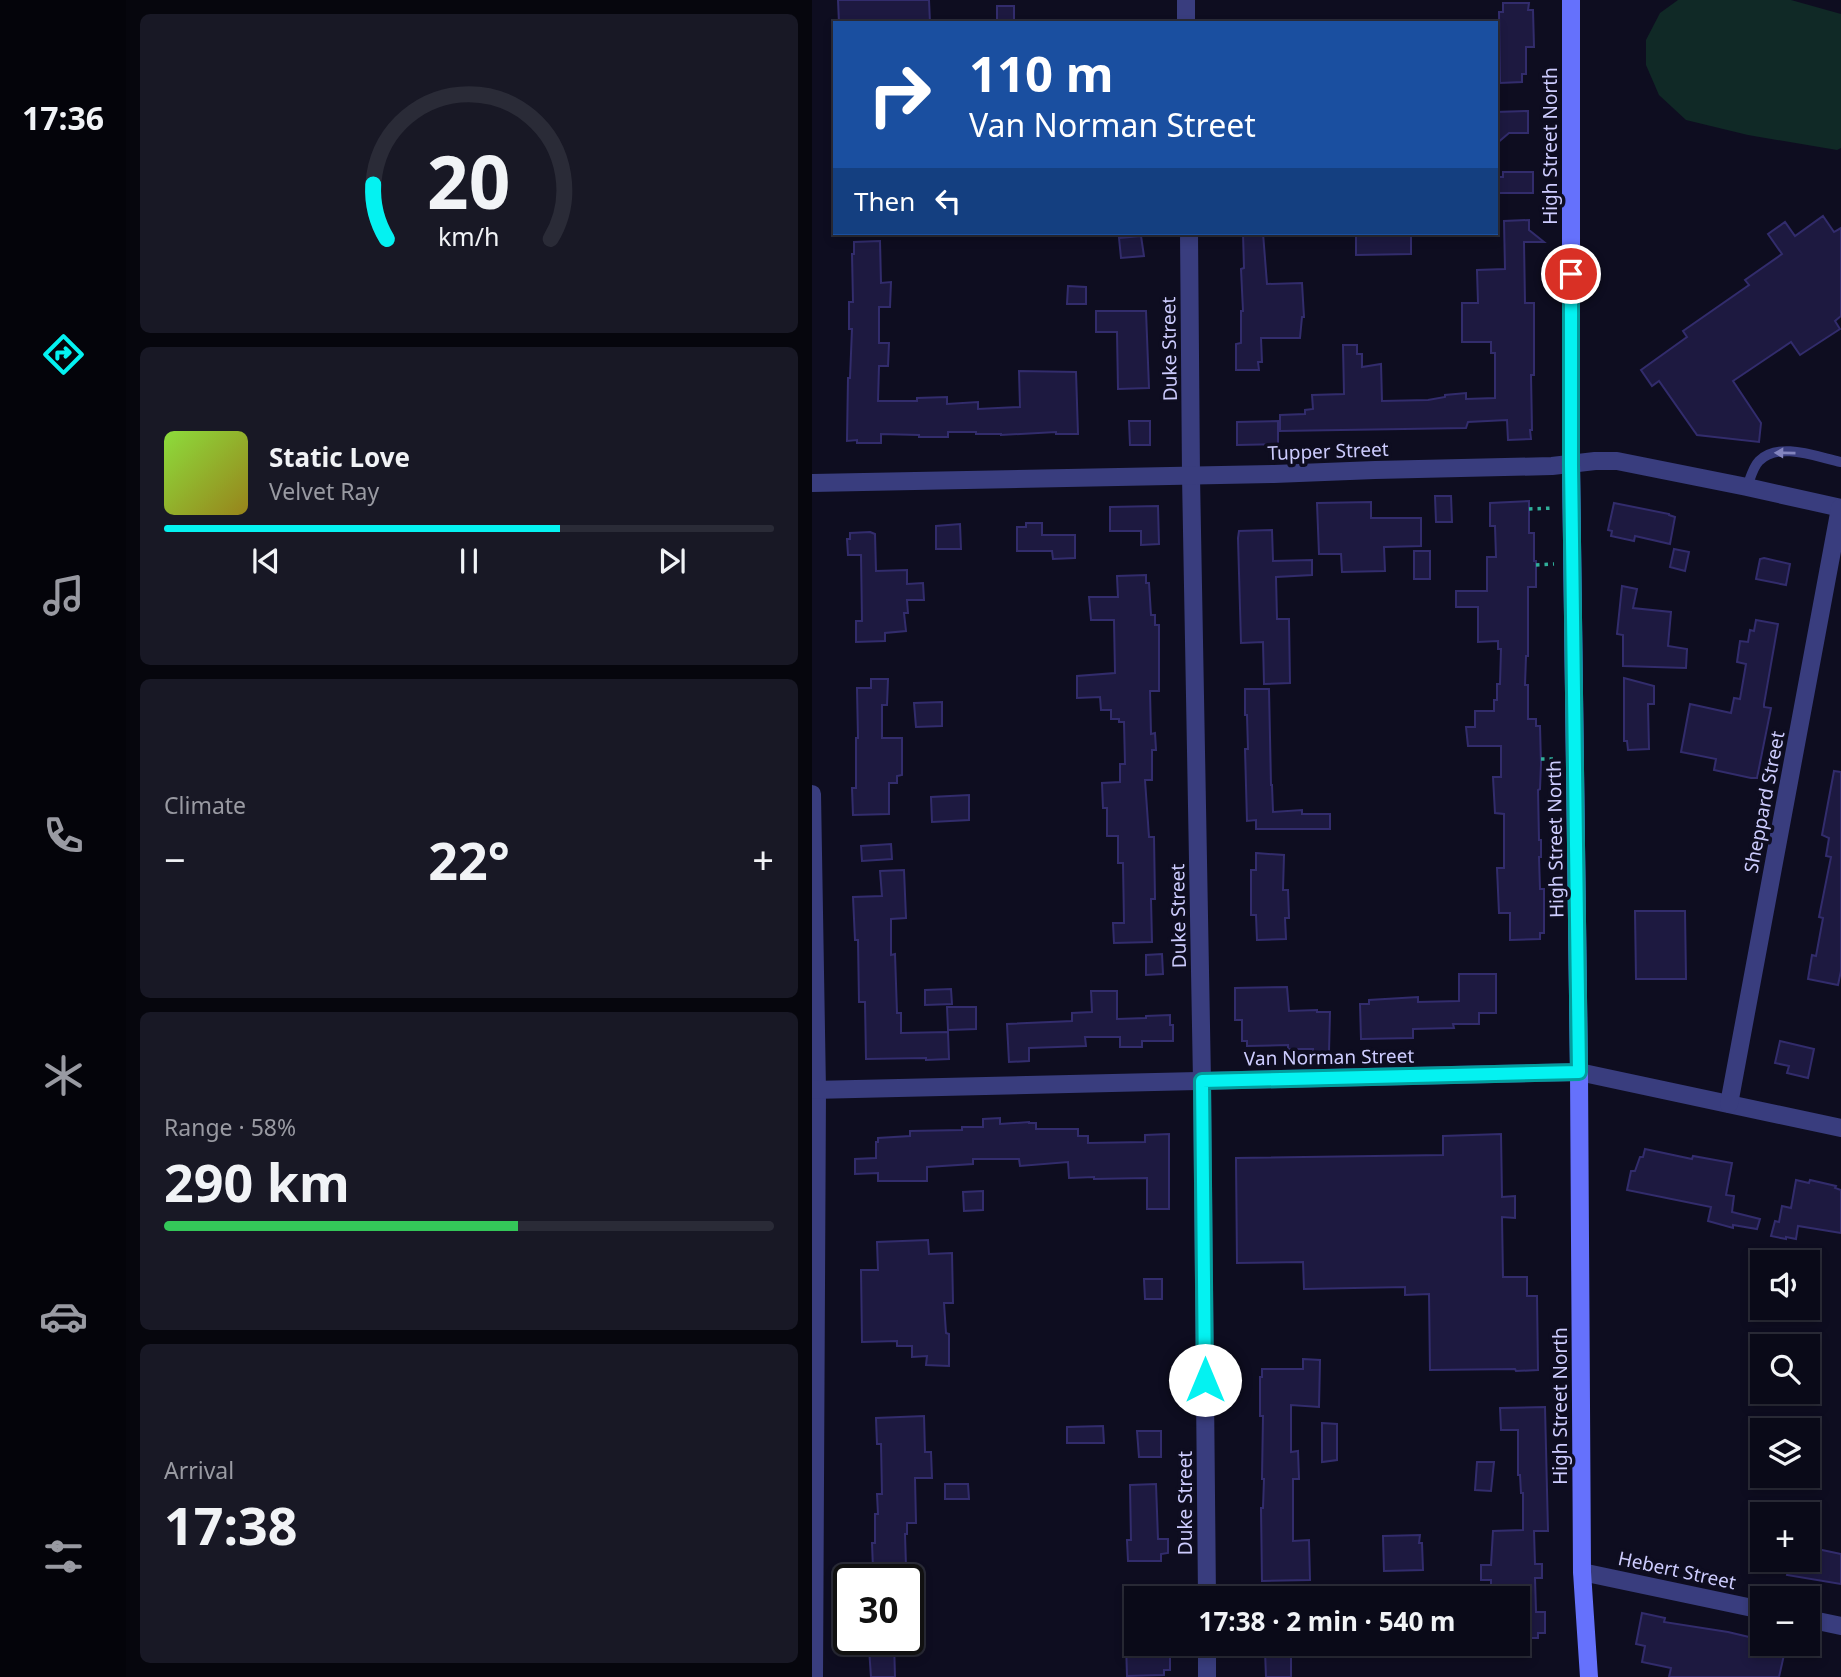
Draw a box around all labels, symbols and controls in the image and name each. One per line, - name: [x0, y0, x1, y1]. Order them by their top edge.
- text: 110 m: [969, 40, 1114, 106]
- icon: right: [854, 49, 945, 140]
- street label: High Street North: [1537, 67, 1563, 225]
- text: 17:36: [22, 96, 104, 139]
- text: Van Norman Street: [969, 103, 1256, 146]
- text: 20: [427, 132, 511, 231]
- icon: left: [929, 182, 967, 220]
- text: Then: [854, 183, 915, 219]
- text: km/h: [438, 219, 500, 253]
- pin: [1541, 244, 1601, 304]
- icon: arrive: [1552, 255, 1590, 293]
- street label: Duke Street: [1155, 296, 1183, 401]
- icon: directions: [39, 330, 88, 379]
- street label: Tupper Street: [1267, 436, 1389, 466]
- text: Static Love: [269, 439, 410, 475]
- one-way arrow: [1774, 447, 1796, 458]
- text: Velvet Ray: [269, 475, 379, 507]
- icon: previous: [247, 542, 285, 580]
- icon: pause: [450, 542, 488, 580]
- icon: next: [653, 542, 691, 580]
- icon: music: [39, 571, 88, 620]
- street label: Sheppard Street: [1737, 729, 1791, 875]
- street label: High Street North: [1541, 760, 1569, 918]
- text: Climate: [164, 789, 246, 821]
- icon: phone: [39, 811, 88, 860]
- text: 22°: [428, 824, 510, 895]
- text: −: [164, 833, 186, 885]
- text: +: [752, 833, 774, 885]
- street label: Duke Street: [1164, 863, 1192, 968]
- street label: Van Norman Street: [1244, 1043, 1414, 1071]
- icon: climate: [39, 1051, 88, 1100]
- text: Range · 58%: [164, 1111, 296, 1143]
- text: 290 km: [164, 1146, 350, 1217]
- map controls: [1750, 1250, 1820, 1656]
- button: sound: [1750, 1250, 1820, 1320]
- icon: car: [39, 1292, 88, 1341]
- street label: High Street North: [1547, 1327, 1573, 1485]
- button: search: [1750, 1334, 1820, 1404]
- position arrow: [1168, 1343, 1242, 1417]
- button: layers: [1750, 1418, 1820, 1488]
- street label: Duke Street: [1172, 1451, 1198, 1555]
- text: Arrival: [164, 1454, 234, 1486]
- text: 17:38: [164, 1489, 298, 1560]
- button: +: [1750, 1502, 1820, 1572]
- icon: filters: [39, 1532, 88, 1581]
- street label: Hebert Street: [1616, 1545, 1738, 1595]
- speed limit sign: 30: [833, 1564, 924, 1655]
- button: −: [1750, 1586, 1820, 1656]
- text: 17:38 · 2 min · 540 m: [1199, 1603, 1455, 1639]

